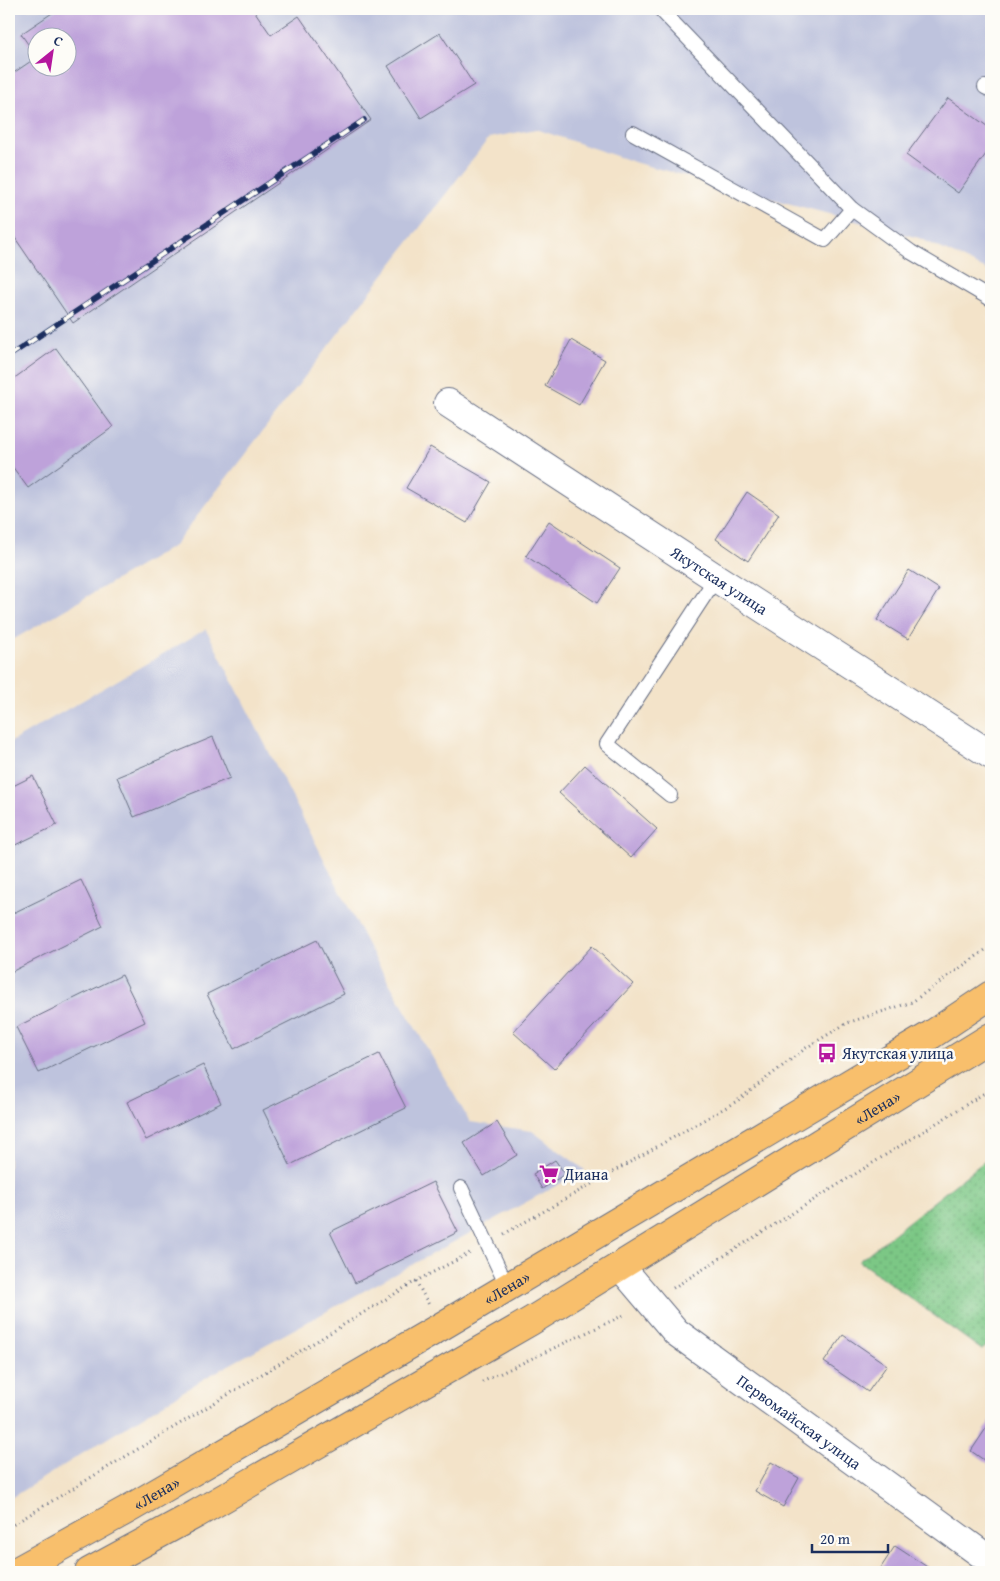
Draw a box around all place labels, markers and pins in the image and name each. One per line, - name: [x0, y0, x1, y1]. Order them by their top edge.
- place label: Якутская улица: [841, 1041, 954, 1065]
- bus stop icon: Якутская улица: [816, 1042, 838, 1064]
- place label: Диана: [563, 1162, 609, 1186]
- supermarket icon: Диана: [538, 1163, 560, 1185]

